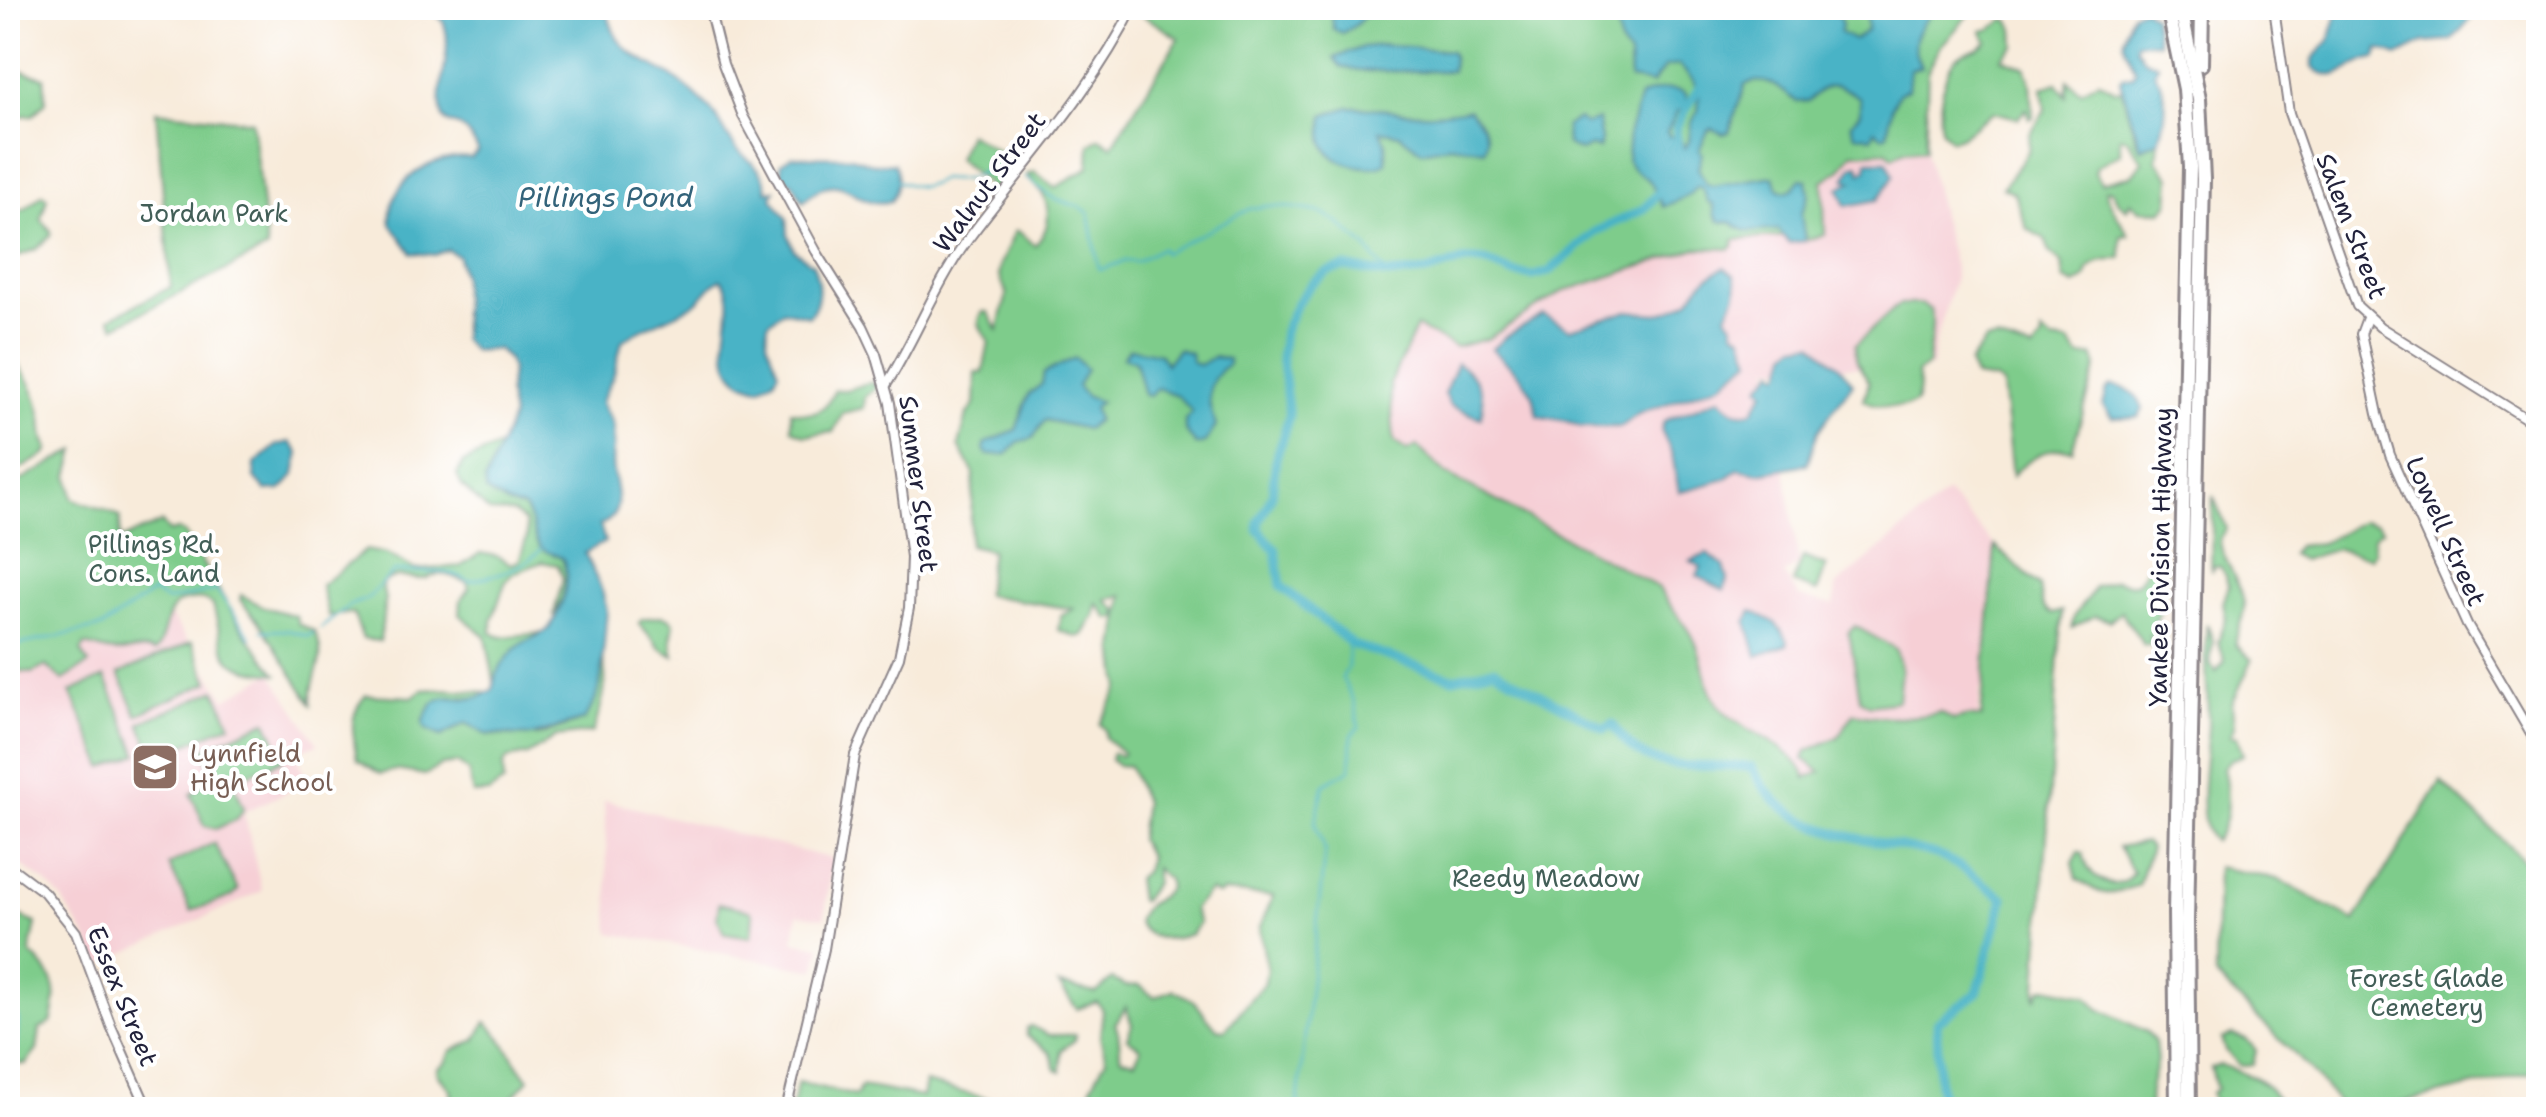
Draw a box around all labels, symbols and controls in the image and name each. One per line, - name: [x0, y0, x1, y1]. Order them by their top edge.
- street label: Walnut Street: [925, 105, 1053, 259]
- street label: Salem Street: [2309, 148, 2395, 304]
- water label: Pillings Pond: [518, 178, 694, 216]
- park label: Jordan Park: [139, 196, 289, 230]
- street label: Summer Street: [891, 394, 947, 574]
- street label: Yankee Division Highway: [2140, 407, 2180, 707]
- street label: Lowell Street: [2398, 451, 2494, 611]
- park label: Pillings Rd. Cons. Land: [88, 527, 220, 590]
- place label: Lynnfield High School: [190, 736, 333, 799]
- school or university icon: Lynnfield High School: [129, 741, 181, 793]
- park label: Reedy Meadow: [1452, 861, 1640, 895]
- street label: Essex Street: [79, 921, 167, 1071]
- park label: Forest Glade Cemetery: [2350, 961, 2504, 1024]

